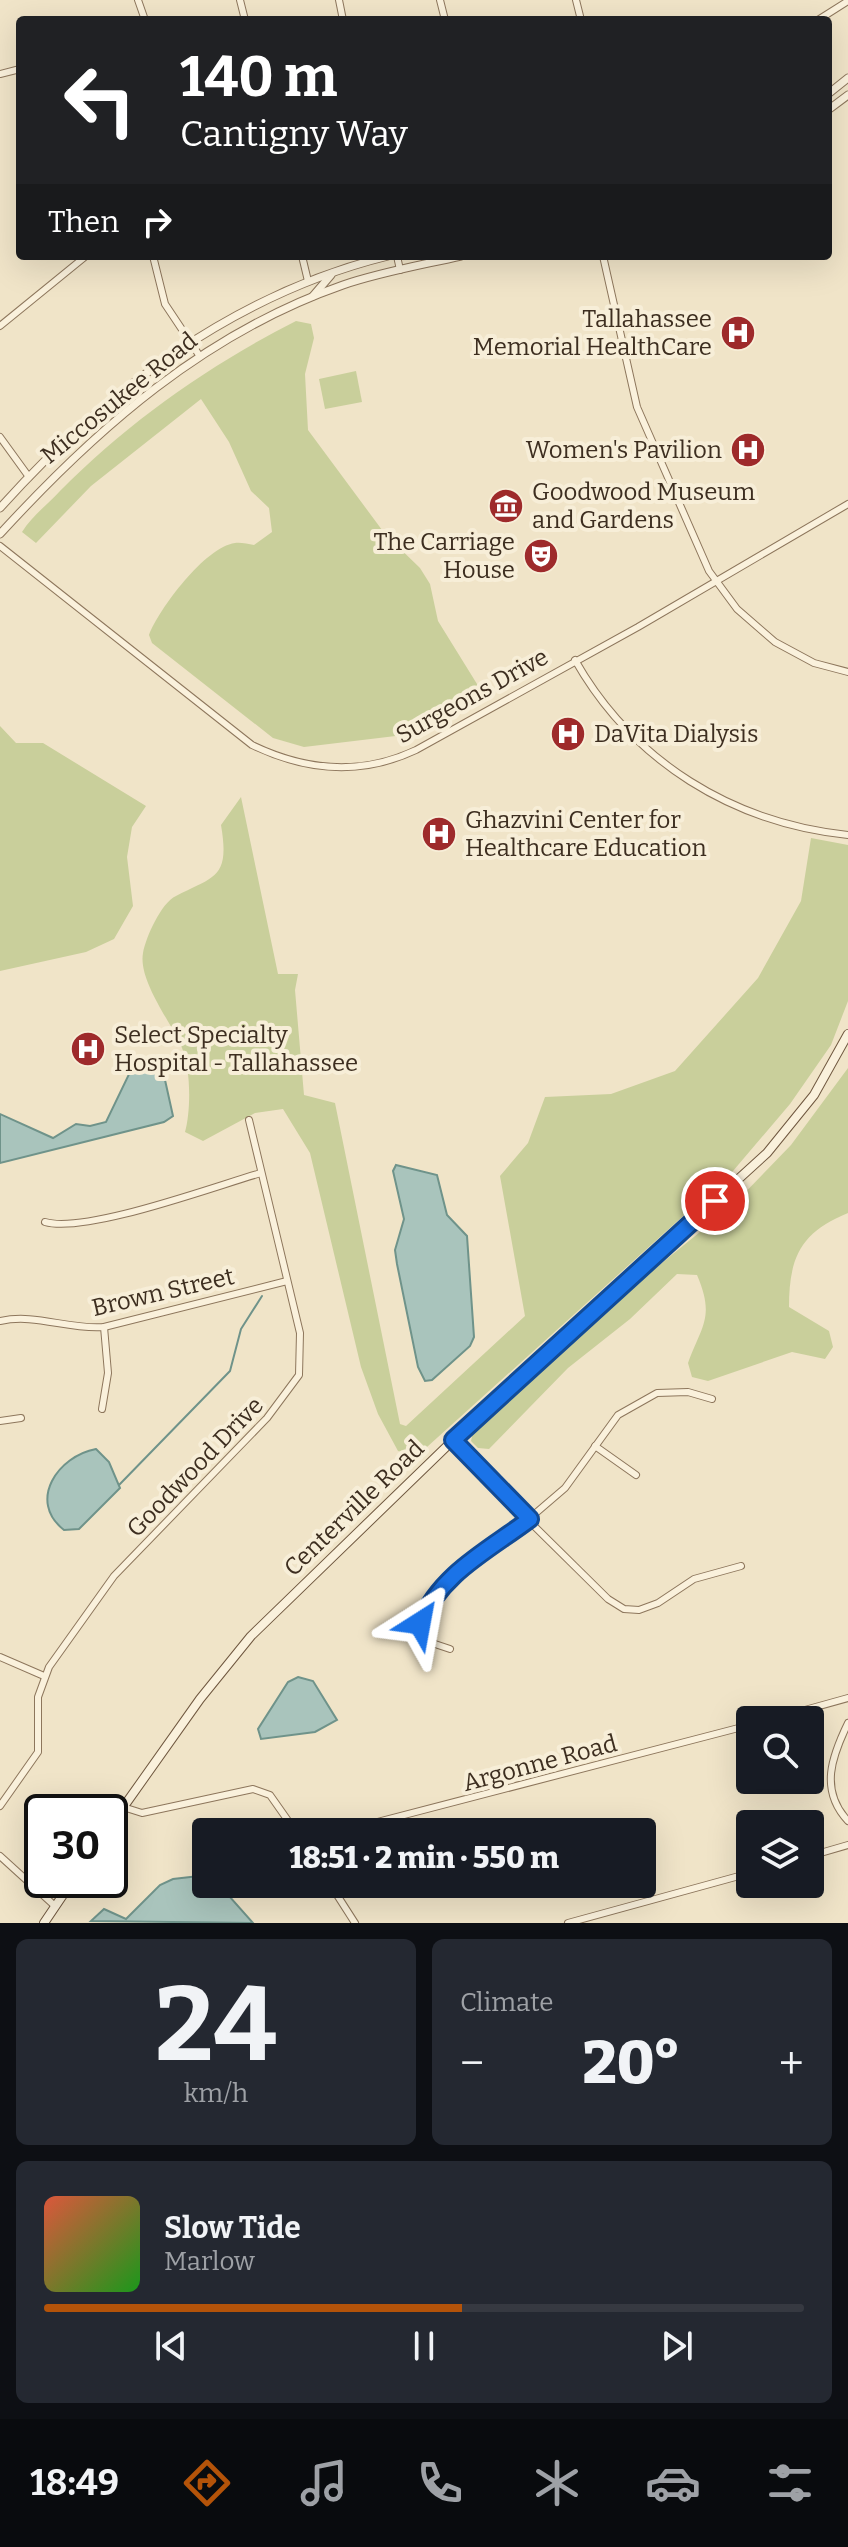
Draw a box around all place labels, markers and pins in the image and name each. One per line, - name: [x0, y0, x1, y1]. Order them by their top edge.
- place label: Tallahassee Memorial HealthCare: [473, 305, 712, 361]
- hospital icon: Tallahassee Memorial HealthCare: [719, 314, 757, 352]
- hospital icon: Women's Pavilion: [729, 431, 767, 469]
- place label: Women's Pavilion: [526, 436, 722, 464]
- place label: Goodwood Museum and Gardens: [532, 478, 755, 534]
- museum icon: Goodwood Museum and Gardens: [487, 487, 525, 525]
- place label: The Carriage House: [374, 528, 515, 584]
- theatre icon: The Carriage House: [522, 537, 560, 575]
- hospital icon: DaVita Dialysis: [549, 715, 587, 753]
- place label: DaVita Dialysis: [594, 720, 759, 748]
- place label: Ghazvini Center for Healthcare Education: [465, 806, 707, 862]
- hospital icon: Ghazvini Center for Healthcare Education: [420, 815, 458, 853]
- place label: Select Specialty Hospital - Tallahassee: [114, 1021, 358, 1077]
- hospital icon: Select Specialty Hospital - Tallahassee: [69, 1030, 107, 1068]
- pin: [681, 1167, 749, 1235]

